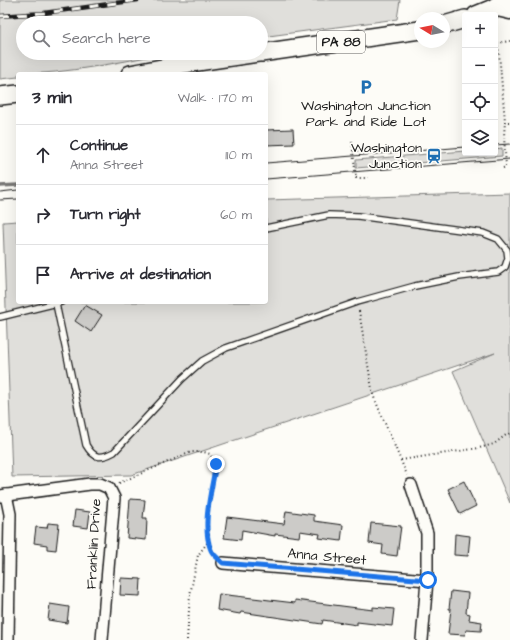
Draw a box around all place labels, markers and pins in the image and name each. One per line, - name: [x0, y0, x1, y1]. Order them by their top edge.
- parking icon: Washington Junction Park and Ride Lot: [357, 78, 375, 96]
- place label: Washington Junction Park and Ride Lot: [301, 96, 431, 132]
- place label: Washington Junction: [351, 138, 422, 174]
- station icon: Washington Junction: [425, 147, 443, 165]

